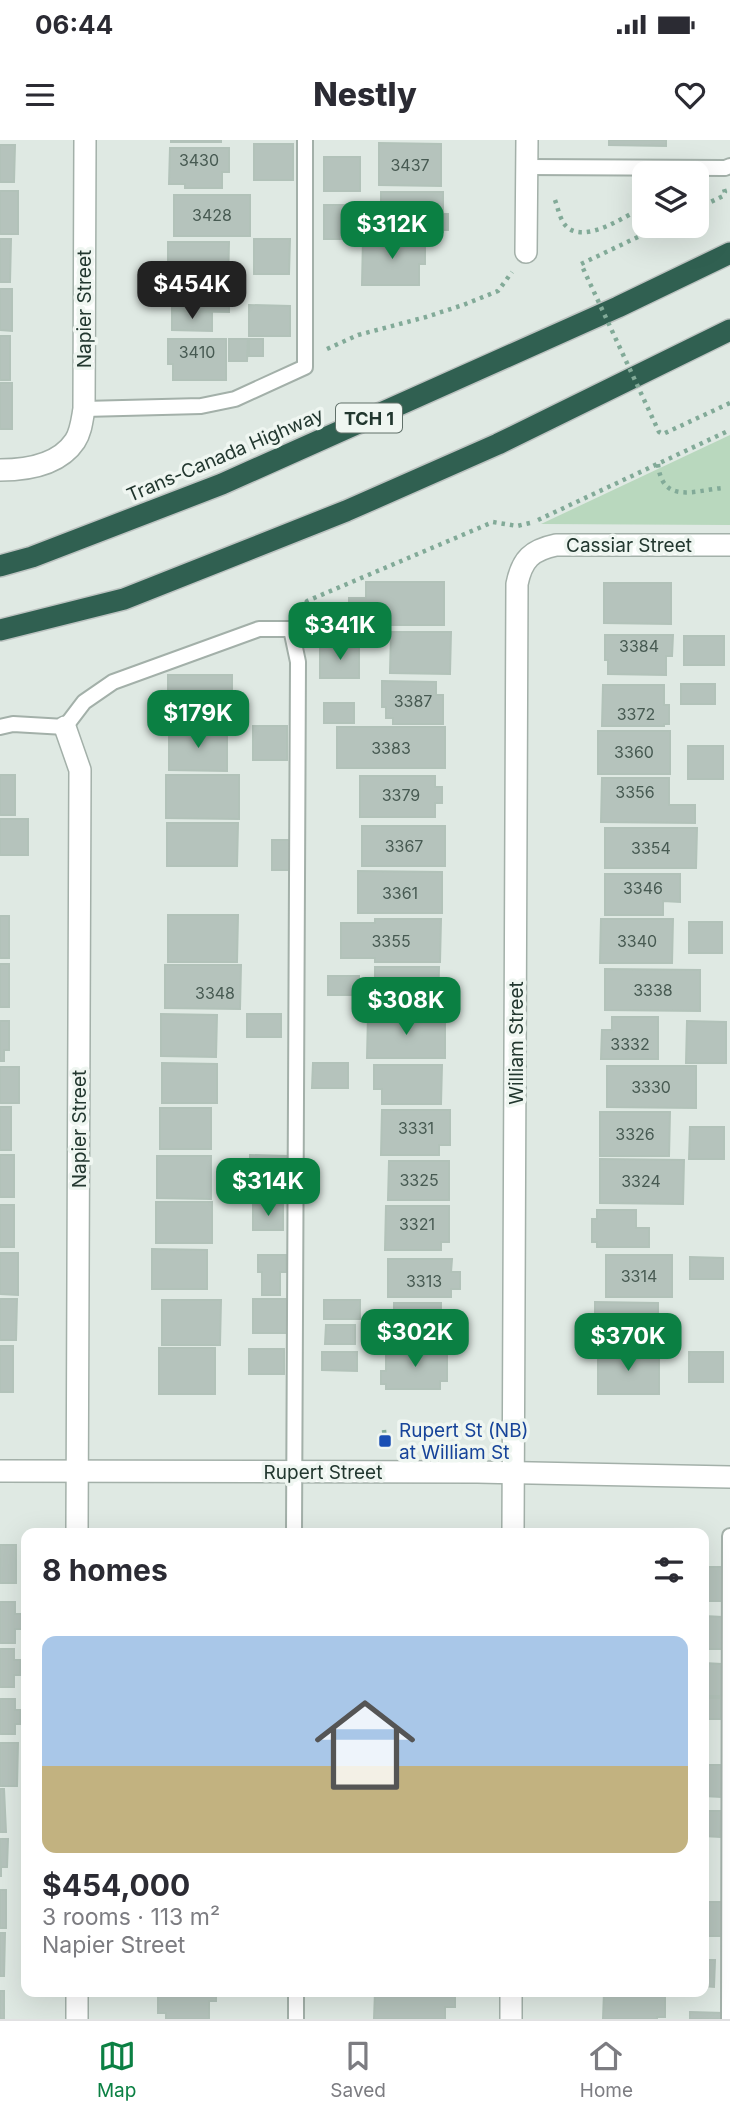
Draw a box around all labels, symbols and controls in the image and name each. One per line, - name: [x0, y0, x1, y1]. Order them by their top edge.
- text: 06:44: [35, 9, 113, 40]
- text: Nestly: [313, 75, 417, 114]
- icon: menu: [21, 76, 59, 114]
- icon: heart: [671, 76, 709, 114]
- house number: 3430: [179, 150, 219, 170]
- house number: 3437: [390, 155, 430, 175]
- map controls: [632, 161, 709, 238]
- button: layers: [632, 161, 709, 238]
- pin: $312K: [343, 201, 441, 261]
- house number: 3428: [192, 205, 232, 225]
- text: $312K: [357, 210, 427, 238]
- street label: Napier Street: [73, 250, 96, 368]
- pin: $454K: [143, 262, 241, 321]
- text: $454K: [153, 270, 231, 298]
- house number: 3410: [179, 342, 215, 362]
- street label: Trans-Canada Highway: [123, 403, 327, 507]
- road number: TCH 1: [336, 404, 402, 432]
- street label: Cassiar Street: [566, 534, 692, 557]
- pin: $341K: [291, 602, 389, 662]
- text: $341K: [304, 611, 376, 639]
- house number: 3384: [619, 636, 659, 656]
- pin: $179K: [149, 690, 247, 750]
- house number: 3387: [394, 691, 432, 711]
- text: $179K: [163, 699, 233, 727]
- house number: 3372: [617, 704, 655, 724]
- house number: 3383: [371, 738, 411, 758]
- house number: 3360: [614, 742, 654, 762]
- house number: 3356: [615, 782, 655, 802]
- house number: 3379: [382, 785, 420, 805]
- house number: 3367: [385, 836, 423, 856]
- house number: 3354: [631, 838, 671, 858]
- house number: 3346: [623, 878, 663, 898]
- house number: 3361: [382, 883, 418, 903]
- house number: 3355: [371, 931, 411, 951]
- house number: 3340: [617, 931, 657, 951]
- pin: $308K: [357, 978, 455, 1037]
- house number: 3338: [633, 980, 673, 1000]
- street label: William Street: [505, 981, 528, 1105]
- house number: 3348: [195, 983, 235, 1003]
- text: $308K: [368, 986, 444, 1014]
- house number: 3332: [610, 1034, 650, 1054]
- street label: Napier Street: [68, 1070, 91, 1188]
- house number: 3330: [631, 1077, 671, 1097]
- house number: 3331: [398, 1118, 434, 1138]
- house number: 3326: [615, 1124, 655, 1144]
- pin: $314K: [219, 1158, 317, 1218]
- text: $314K: [232, 1167, 304, 1195]
- house number: 3325: [399, 1170, 439, 1190]
- house number: 3324: [621, 1171, 661, 1191]
- house number: 3321: [399, 1214, 435, 1234]
- house number: 3314: [621, 1266, 657, 1286]
- house number: 3313: [406, 1271, 442, 1291]
- pin: $302K: [366, 1310, 464, 1369]
- pin: $370K: [579, 1314, 677, 1373]
- text: $302K: [377, 1318, 453, 1346]
- text: $370K: [591, 1322, 665, 1350]
- place label: Rupert St (NB) at William St: [399, 1419, 529, 1464]
- marker: Rupert St (NB) at William St: [377, 1433, 393, 1449]
- street label: Rupert Street: [264, 1461, 382, 1484]
- icon: filters: [650, 1551, 688, 1589]
- text: 8 homes: [42, 1552, 168, 1588]
- icon: home: [302, 1682, 428, 1808]
- text: $454,000: [42, 1867, 190, 1903]
- text: 3 rooms · 113 m²: [42, 1903, 220, 1931]
- text: Napier Street: [42, 1931, 185, 1959]
- tab: Map: [97, 2037, 136, 2102]
- tab: Saved: [330, 2037, 386, 2102]
- tab: Home: [580, 2037, 633, 2102]

